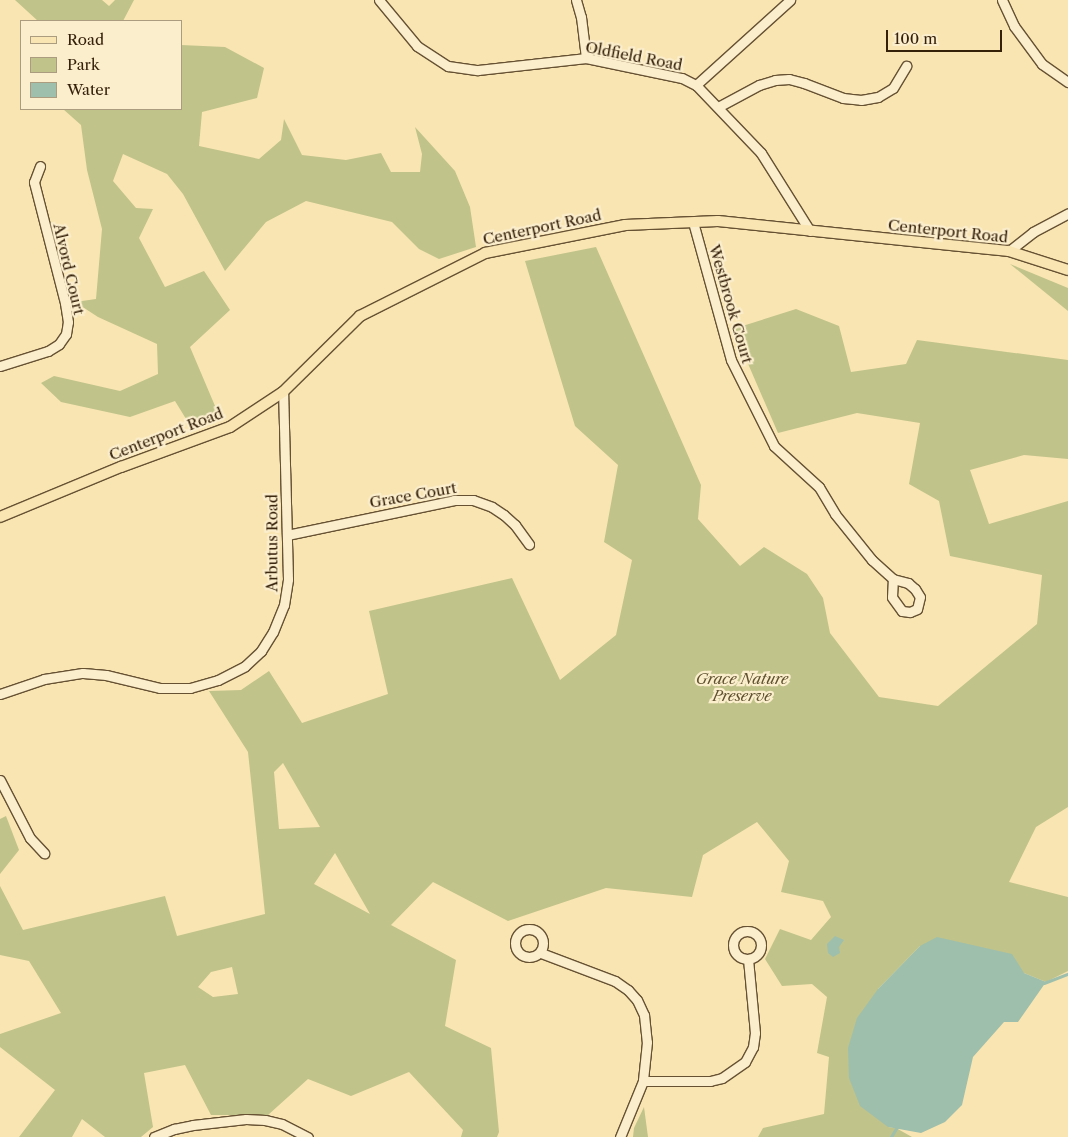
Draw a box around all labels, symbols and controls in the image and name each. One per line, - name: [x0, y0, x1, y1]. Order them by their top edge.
- legend: [20, 20, 182, 110]
- scale bar: [888, 20, 1004, 52]
- text: 100 m: [894, 29, 937, 48]
- text: Road: [67, 30, 104, 49]
- street label: Oldfield Road: [584, 38, 684, 74]
- text: Park: [67, 55, 100, 74]
- text: Water: [67, 80, 110, 99]
- street label: Centerport Road: [481, 206, 603, 248]
- street label: Centerport Road: [887, 216, 1009, 246]
- street label: Alvord Court: [50, 222, 88, 316]
- street label: Westbrook Court: [705, 242, 757, 366]
- street label: Centerport Road: [107, 404, 225, 464]
- street label: Grace Court: [368, 478, 458, 512]
- street label: Arbutus Road: [263, 494, 281, 592]
- park label: Grace Nature Preserve: [696, 669, 788, 704]

